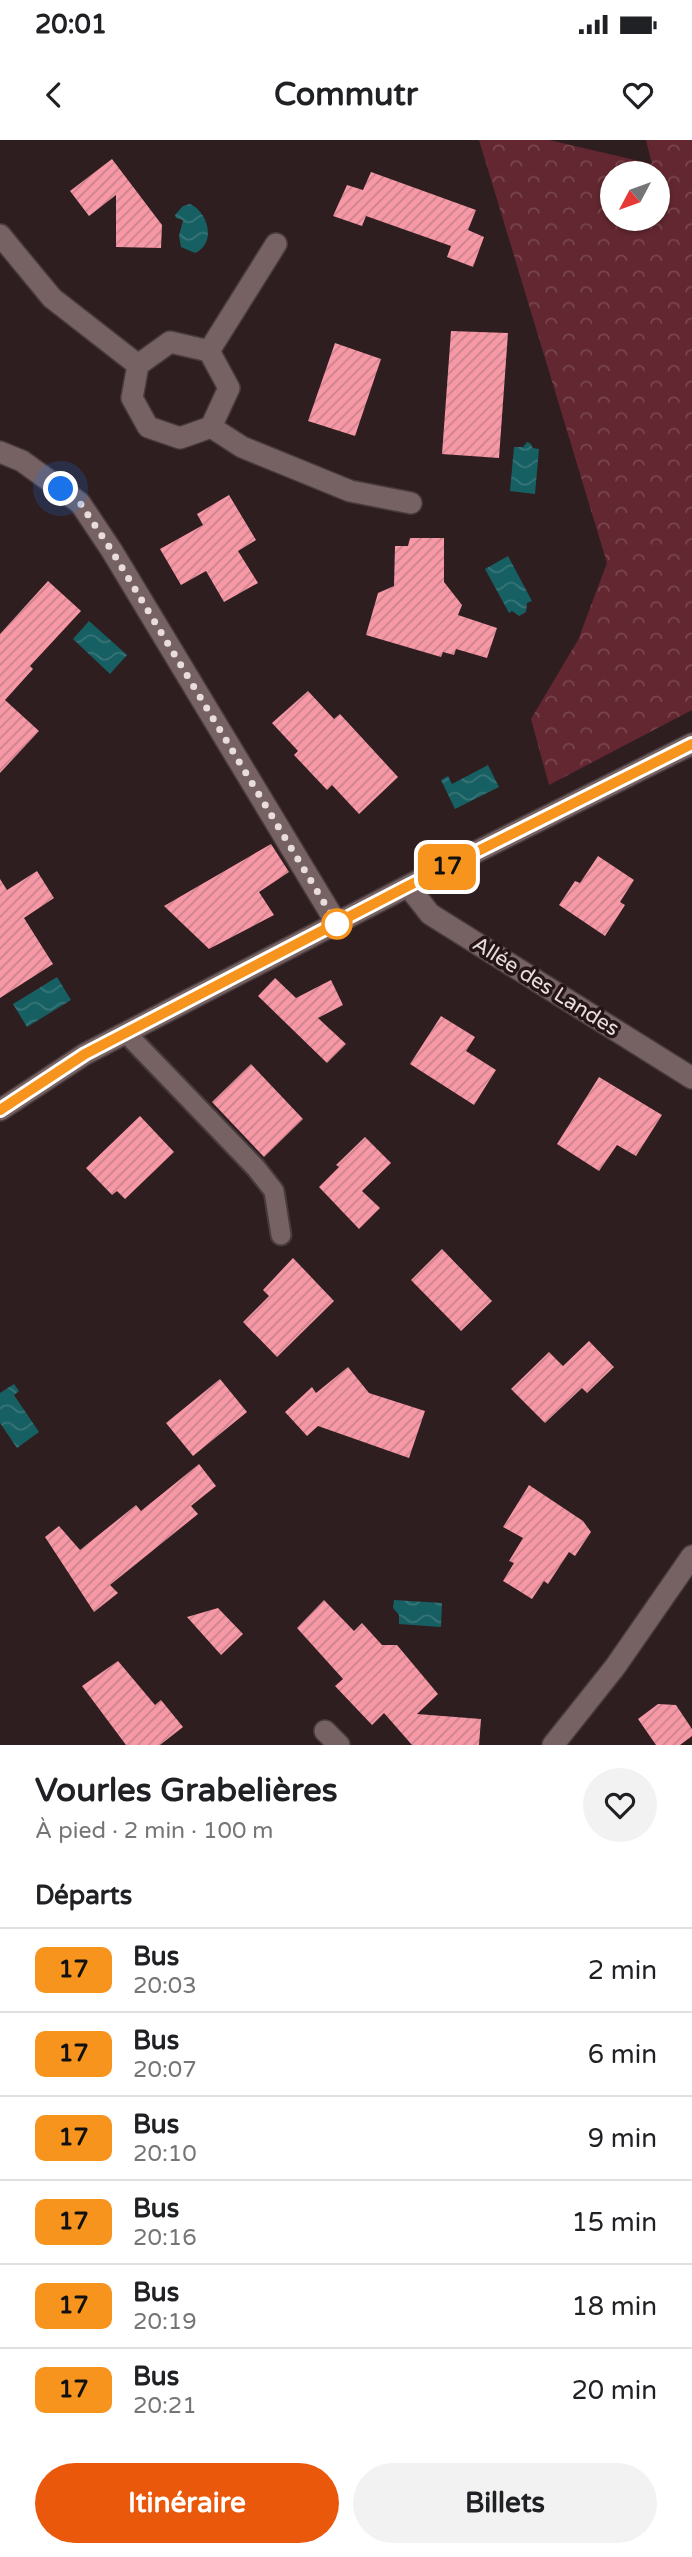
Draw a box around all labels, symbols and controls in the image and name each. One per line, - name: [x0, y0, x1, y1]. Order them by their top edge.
- text: 20:01: [35, 9, 107, 40]
- icon: back: [35, 76, 73, 114]
- text: Commutr: [274, 76, 418, 114]
- icon: heart: [619, 76, 657, 114]
- north arrow: [600, 161, 670, 231]
- map controls: [600, 161, 670, 231]
- your location: [43, 471, 78, 506]
- line badge: 17: [416, 844, 478, 890]
- text: 17: [432, 852, 462, 881]
- unlabelled marker: [322, 909, 352, 939]
- street label: Allée des Landes: [468, 931, 624, 1041]
- button: heart: [583, 1768, 657, 1842]
- text: Vourles Grabelières: [35, 1771, 338, 1810]
- text: À pied · 2 min · 100 m: [35, 1817, 274, 1845]
- text: Départs: [35, 1880, 132, 1911]
- text: Bus: [133, 1941, 179, 1972]
- text: 17: [58, 1955, 89, 1984]
- text: 2 min: [588, 1955, 657, 1986]
- text: 20:03: [133, 1972, 197, 2000]
- text: Bus: [133, 2025, 179, 2056]
- text: 17: [58, 2039, 89, 2068]
- text: 6 min: [588, 2039, 657, 2070]
- text: 20:07: [133, 2056, 197, 2084]
- text: Bus: [133, 2109, 179, 2140]
- text: 17: [58, 2123, 89, 2152]
- text: 9 min: [588, 2123, 657, 2154]
- text: 20:10: [133, 2140, 197, 2168]
- text: Bus: [133, 2193, 179, 2224]
- text: 17: [58, 2207, 89, 2236]
- text: 15 min: [571, 2207, 657, 2238]
- text: 20:16: [133, 2224, 197, 2252]
- text: Bus: [133, 2277, 179, 2308]
- text: 17: [58, 2291, 89, 2320]
- text: 18 min: [571, 2291, 657, 2322]
- text: 20:19: [133, 2308, 197, 2336]
- text: Bus: [133, 2361, 179, 2392]
- text: 17: [58, 2375, 89, 2404]
- text: 20 min: [571, 2375, 657, 2406]
- text: 20:21: [133, 2392, 197, 2420]
- button: Itinéraire: [35, 2463, 339, 2543]
- button: Billets: [353, 2463, 657, 2543]

